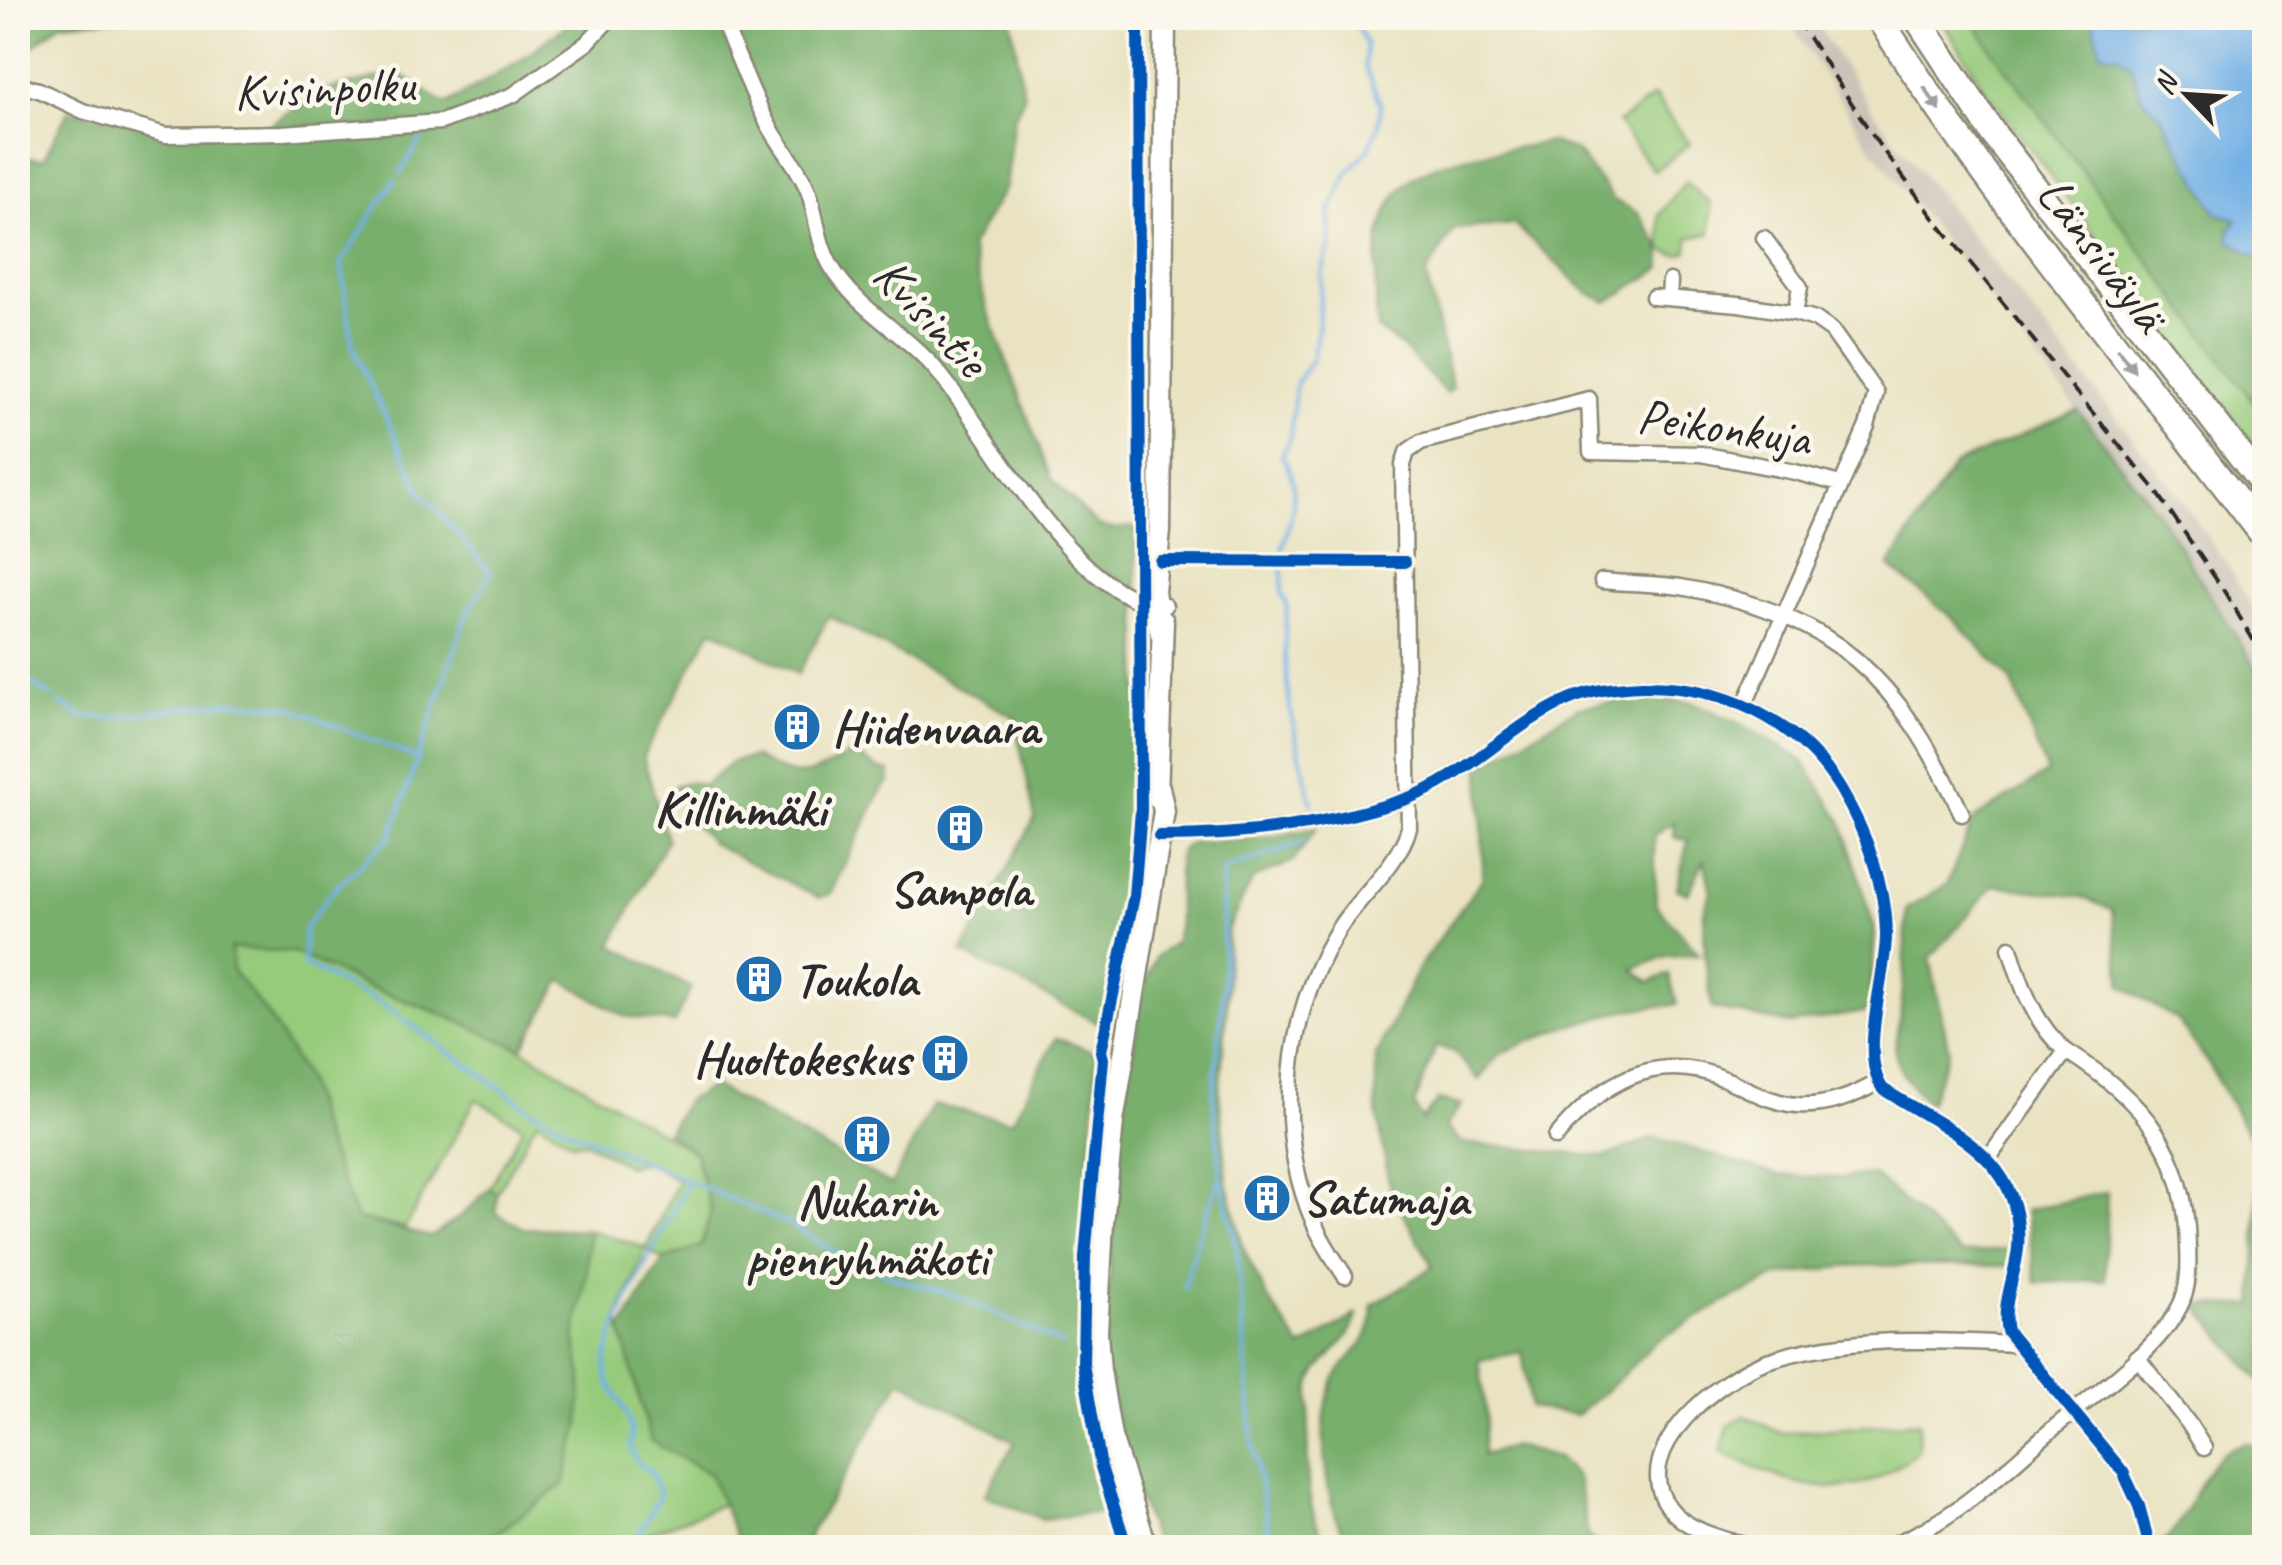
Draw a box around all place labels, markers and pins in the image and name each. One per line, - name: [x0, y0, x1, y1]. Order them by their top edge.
- place label: Hiidenvaara: [832, 696, 1043, 759]
- building icon: Hiidenvaara: [771, 701, 823, 753]
- building icon: Sampola: [934, 802, 986, 854]
- place label: Sampola: [889, 858, 1035, 921]
- place label: Toukola: [794, 948, 921, 1011]
- building icon: Toukola: [733, 953, 785, 1005]
- place label: Huoltokeskus: [694, 1027, 914, 1090]
- building icon: Huoltokeskus: [919, 1032, 971, 1084]
- building icon: Nukarin pienryhmäkoti: [841, 1113, 893, 1165]
- place label: Satumaja: [1302, 1167, 1472, 1230]
- place label: Nukarin pienryhmäkoti: [747, 1169, 993, 1290]
- building icon: Satumaja: [1241, 1172, 1293, 1224]

